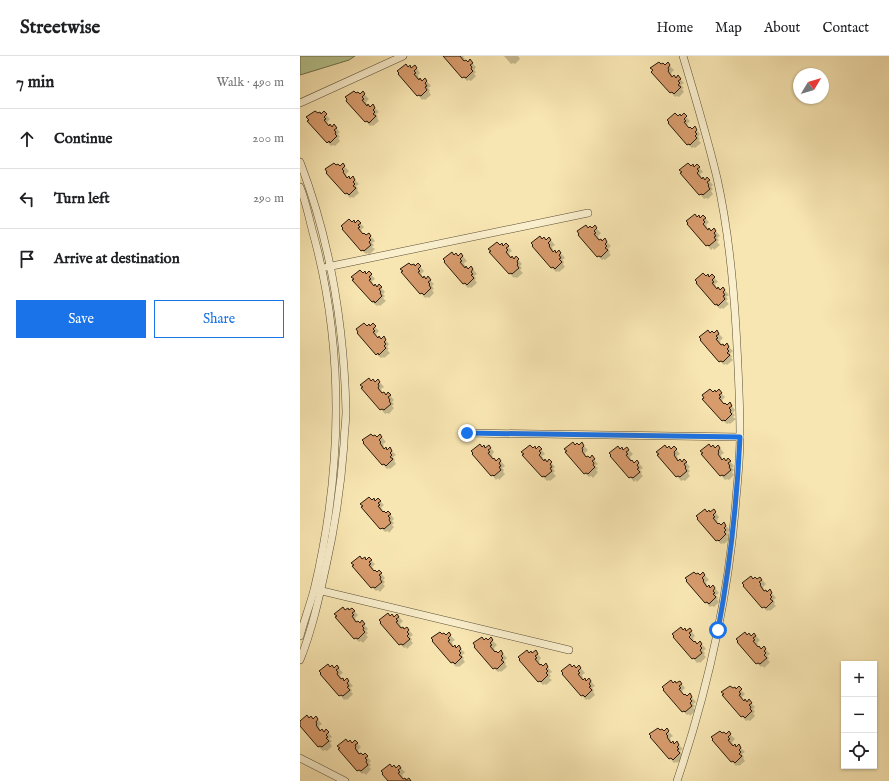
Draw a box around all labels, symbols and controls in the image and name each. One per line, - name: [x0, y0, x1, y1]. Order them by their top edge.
- text: Streetwise: [20, 16, 100, 40]
- text: Home: [657, 19, 693, 37]
- text: Map: [715, 19, 742, 37]
- text: About: [764, 19, 800, 37]
- text: Contact: [822, 19, 869, 37]
- north arrow: [793, 68, 829, 104]
- text: 7 min: [16, 72, 54, 93]
- text: Walk · 490 m: [216, 74, 284, 91]
- icon: ahead: [16, 128, 38, 150]
- text: Continue: [54, 129, 112, 148]
- text: 200 m: [252, 130, 284, 147]
- icon: left: [16, 188, 38, 210]
- text: Turn left: [54, 189, 110, 208]
- text: 290 m: [253, 190, 284, 207]
- icon: arrive: [16, 248, 38, 270]
- text: Arrive at destination: [54, 249, 180, 268]
- button: Save: [16, 300, 146, 338]
- button: Share: [154, 300, 284, 338]
- route end: [458, 424, 476, 442]
- route start: [709, 621, 727, 639]
- map controls: [841, 661, 877, 769]
- button: +: [841, 661, 877, 697]
- button: −: [841, 697, 877, 733]
- button: locate: [841, 733, 877, 769]

